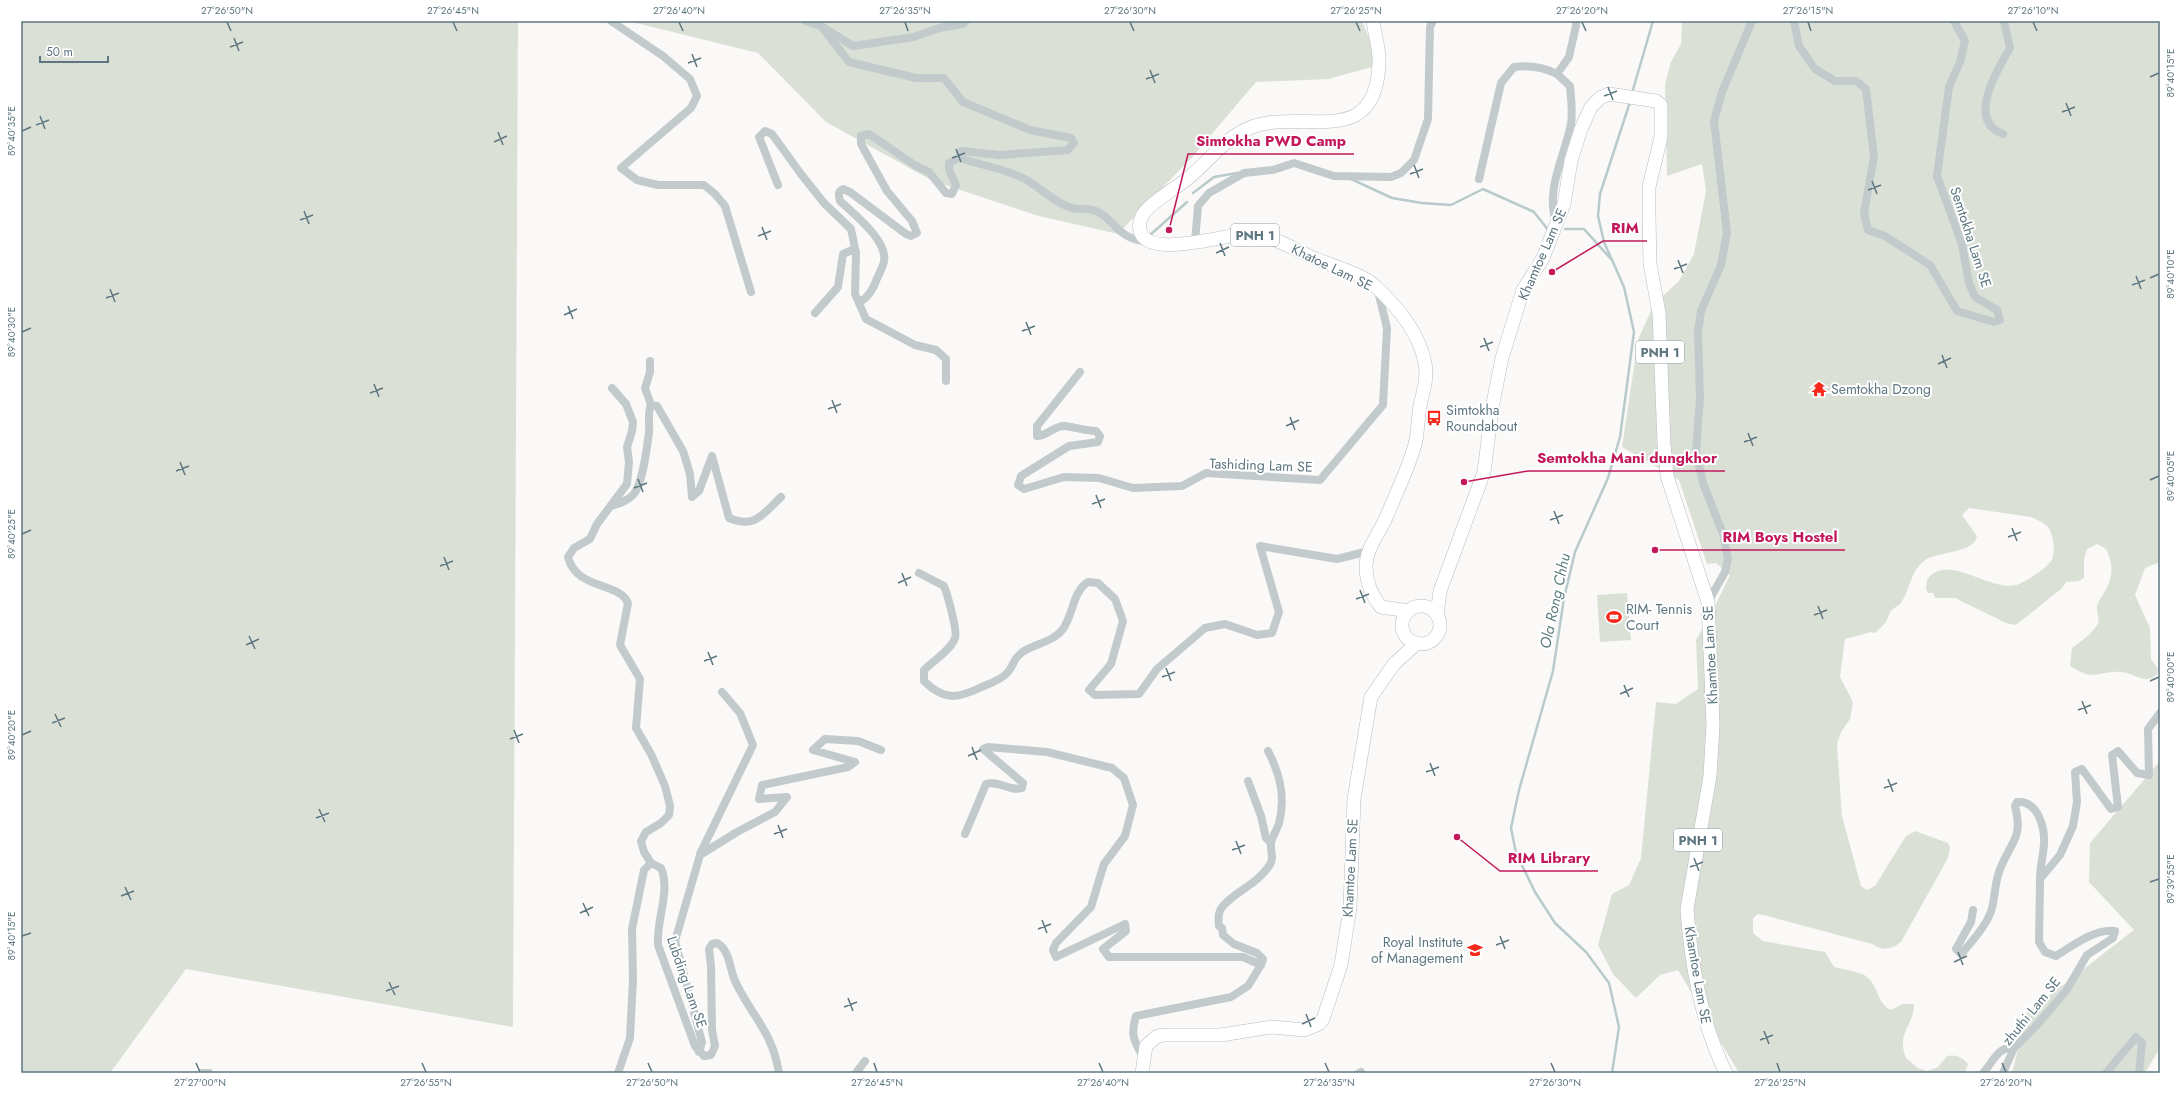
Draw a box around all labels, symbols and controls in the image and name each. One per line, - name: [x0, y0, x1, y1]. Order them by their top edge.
- text: 27°26'50"N: [201, 3, 253, 18]
- text: 27°26'45"N: [427, 3, 479, 18]
- text: 27°26'40"N: [653, 3, 705, 18]
- text: 27°26'35"N: [879, 3, 931, 18]
- text: 27°26'30"N: [1104, 3, 1156, 18]
- text: 27°26'25"N: [1330, 3, 1382, 18]
- text: 27°26'20"N: [1556, 3, 1608, 18]
- text: 27°26'15"N: [1783, 3, 1833, 18]
- text: 27°26'10"N: [2008, 3, 2058, 18]
- scale bar: [40, 38, 108, 64]
- text: 50 m: [46, 43, 73, 61]
- text: 89°40'15"E: [2163, 49, 2178, 97]
- text: 89°40'35"E: [4, 106, 19, 156]
- callout: Simtokha PWD Camp: [1188, 127, 1354, 154]
- text: Simtokha PWD Camp: [1196, 130, 1346, 152]
- street label: Semtokha Lam SE: [1945, 184, 1997, 290]
- street label: Khamtoe Lam SE: [1513, 205, 1571, 303]
- callout: RIM: [1603, 214, 1647, 241]
- text: RIM: [1611, 217, 1639, 239]
- road number: PNH 1: [1231, 224, 1279, 246]
- street label: Khatoe Lam SE: [1288, 239, 1376, 295]
- text: 89°40'10"E: [2163, 249, 2178, 299]
- text: 89°40'30"E: [4, 307, 19, 357]
- road number: PNH 1: [1636, 341, 1684, 363]
- place label: Semtokha Dzong: [1831, 379, 1931, 399]
- temple icon: Semtokha Dzong: [1810, 380, 1828, 398]
- place label: Simtokha Roundabout: [1446, 400, 1518, 436]
- bus stop icon: Simtokha Roundabout: [1425, 409, 1443, 427]
- callout: Semtokha Mani dungkhor: [1528, 444, 1725, 471]
- text: Semtokha Mani dungkhor: [1537, 447, 1718, 469]
- text: 89°40'05"E: [2163, 451, 2178, 501]
- street label: Tashiding Lam SE: [1209, 453, 1313, 477]
- text: 89°40'25"E: [4, 509, 19, 559]
- callout: RIM Boys Hostel: [1714, 523, 1845, 550]
- text: RIM Boys Hostel: [1722, 526, 1838, 548]
- water label: Ola Rong Chhu: [1534, 551, 1576, 651]
- place label: RIM- Tennis Court: [1626, 599, 1692, 635]
- street label: Khamtoe Lam SE: [1697, 605, 1723, 705]
- sports icon: RIM- Tennis Court: [1605, 608, 1623, 626]
- text: 89°40'00"E: [2163, 652, 2178, 702]
- text: 89°40'20"E: [4, 710, 19, 760]
- street label: Khamtoe Lam SE: [1337, 818, 1363, 918]
- road number: PNH 1: [1674, 829, 1722, 851]
- callout: RIM Library: [1500, 844, 1598, 871]
- text: RIM Library: [1508, 847, 1590, 869]
- text: 89°39'55"E: [2163, 854, 2178, 904]
- text: 89°40'15"E: [4, 912, 19, 960]
- street label: Khamtoe Lam SE: [1680, 925, 1716, 1025]
- place label: Royal Institute of Management: [1371, 932, 1464, 968]
- street label: Lubding Lam SE: [662, 933, 712, 1031]
- school or university icon: Royal Institute of Management: [1466, 941, 1484, 959]
- street label: zhuthi Lam SE: [1997, 972, 2065, 1050]
- text: 27°27'00"N: [174, 1075, 226, 1090]
- text: 27°26'55"N: [400, 1075, 452, 1090]
- text: 27°26'50"N: [626, 1075, 678, 1090]
- text: 27°26'45"N: [851, 1075, 903, 1090]
- text: 27°26'40"N: [1077, 1075, 1129, 1090]
- text: 27°26'35"N: [1303, 1075, 1355, 1090]
- text: 27°26'30"N: [1529, 1075, 1581, 1090]
- text: 27°26'25"N: [1754, 1075, 1806, 1090]
- text: 27°26'20"N: [1980, 1075, 2032, 1090]

